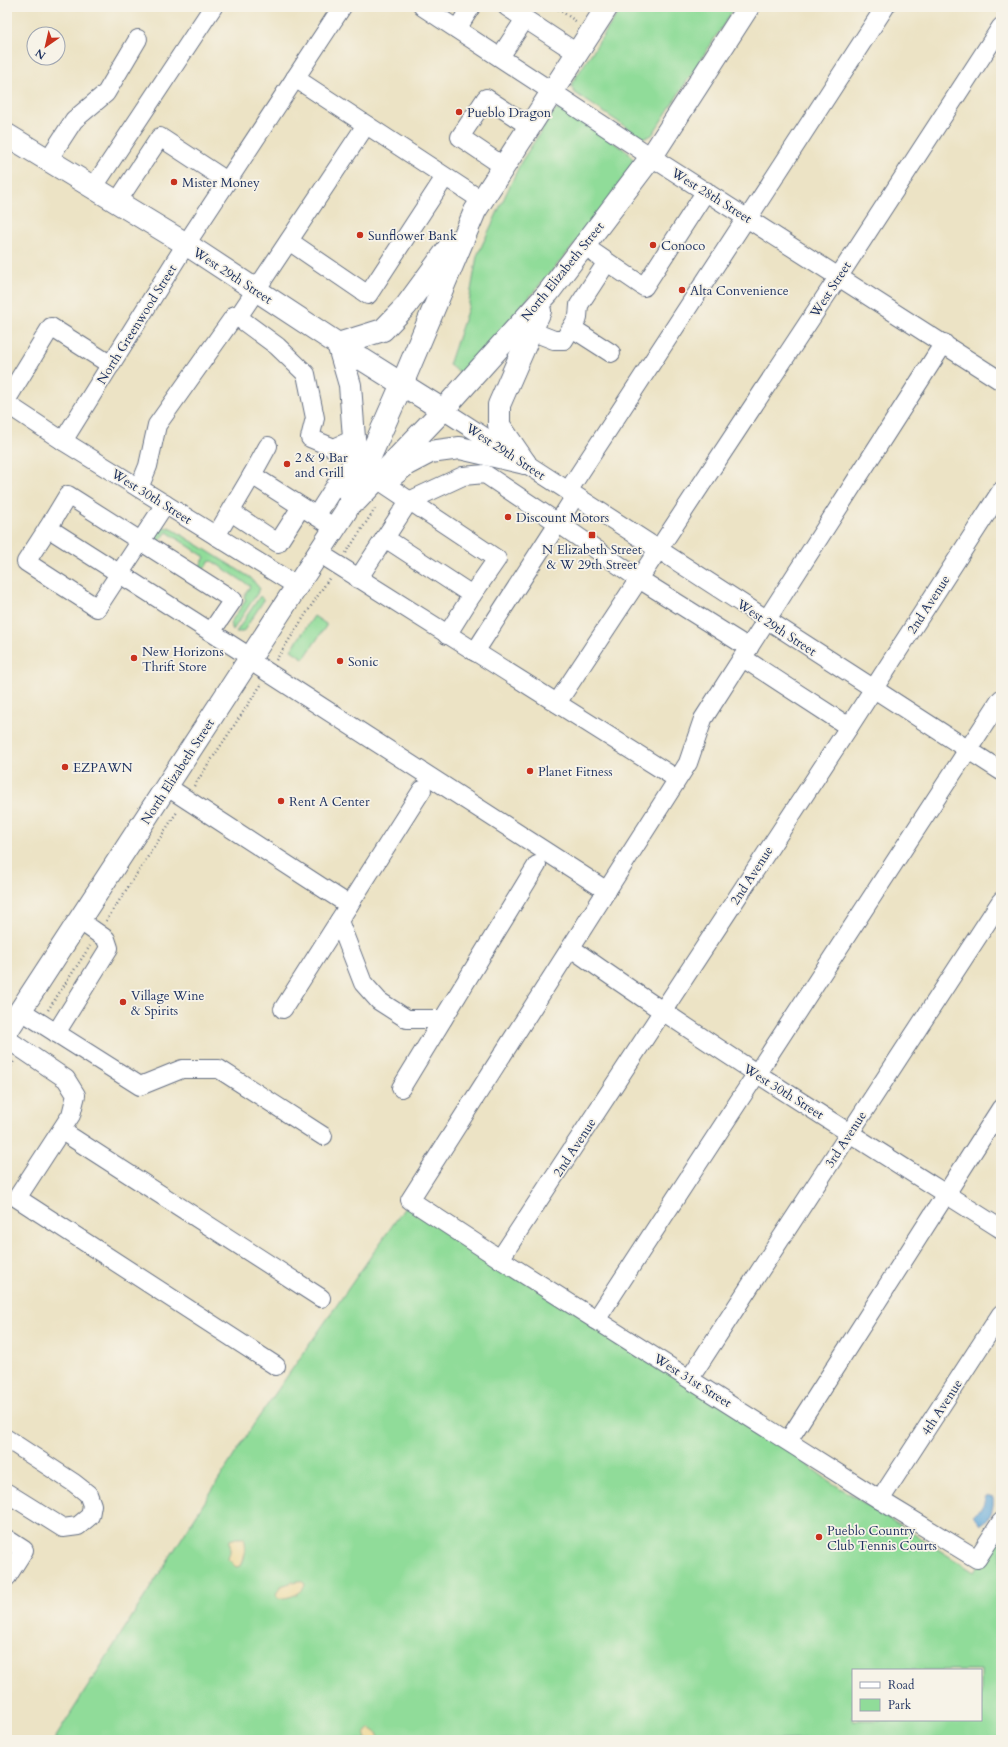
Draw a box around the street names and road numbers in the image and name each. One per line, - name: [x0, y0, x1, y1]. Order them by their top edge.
- street label: West 28th Street: [667, 163, 755, 228]
- street label: North Elizabeth Street: [517, 218, 608, 325]
- street label: West 29th Street: [188, 243, 276, 308]
- street label: West Street: [805, 258, 856, 322]
- street label: North Greenwood Street: [93, 261, 181, 388]
- street label: West 29th Street: [461, 419, 549, 484]
- street label: West 30th Street: [107, 464, 195, 529]
- street label: 2nd Avenue: [903, 572, 955, 637]
- street label: West 29th Street: [732, 595, 820, 660]
- street label: North Elizabeth Street: [137, 715, 219, 828]
- street label: 2nd Avenue: [726, 843, 778, 908]
- street label: West 30th Street: [739, 1059, 827, 1124]
- street label: 3rd Avenue: [821, 1108, 871, 1171]
- street label: 2nd Avenue: [549, 1115, 601, 1180]
- street label: West 31st Street: [649, 1349, 735, 1412]
- street label: 4th Avenue: [917, 1376, 967, 1439]

